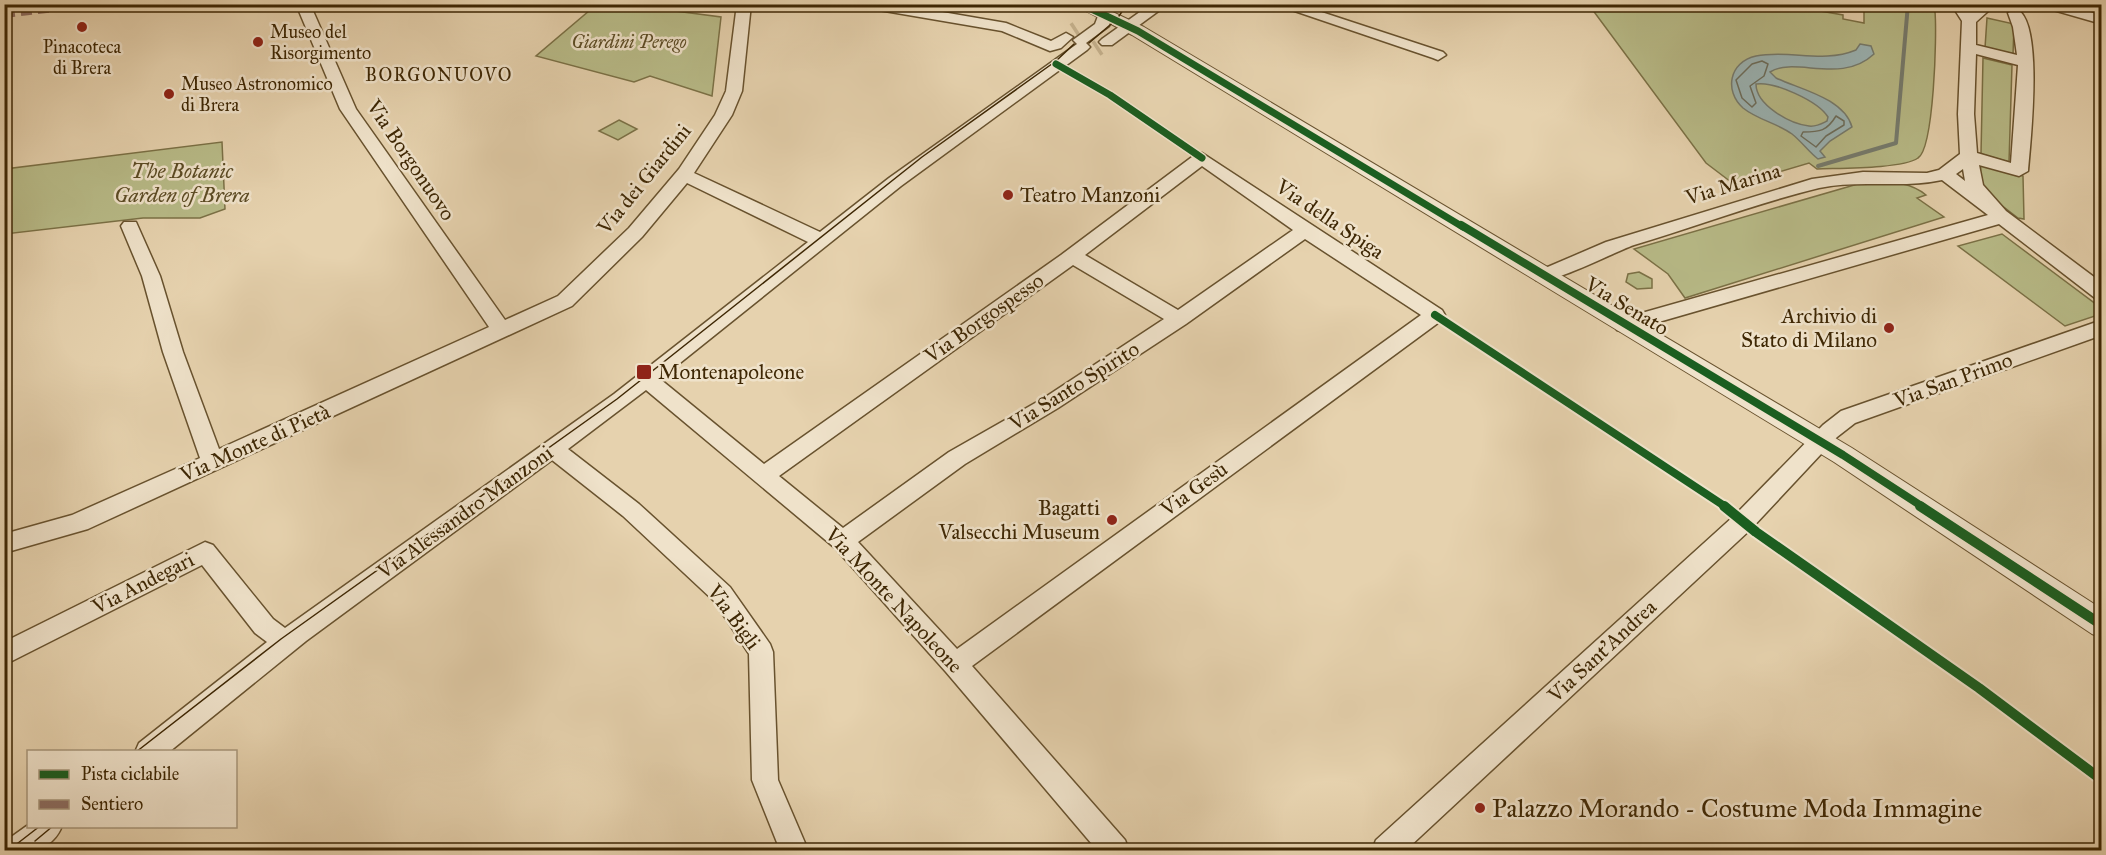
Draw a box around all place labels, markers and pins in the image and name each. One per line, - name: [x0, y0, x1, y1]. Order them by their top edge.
- marker: Pinacoteca di Brera: [75, 20, 89, 34]
- place label: Museo del Risorgimento: [270, 21, 371, 65]
- marker: Museo del Risorgimento: [251, 35, 265, 49]
- place label: Pinacoteca di Brera: [43, 36, 122, 79]
- place label: Museo Astronomico di Brera: [181, 73, 333, 116]
- marker: Museo Astronomico di Brera: [162, 87, 176, 101]
- place label: Teatro Manzoni: [1020, 182, 1160, 208]
- marker: Teatro Manzoni: [1001, 188, 1015, 202]
- place label: Archivio di Stato di Milano: [1741, 303, 1877, 353]
- marker: Archivio di Stato di Milano: [1882, 321, 1896, 335]
- place label: Montenapoleone: [658, 359, 804, 385]
- marker: Montenapoleone: [635, 363, 653, 381]
- place label: Bagatti Valsecchi Museum: [938, 495, 1100, 545]
- marker: Bagatti Valsecchi Museum: [1105, 513, 1119, 527]
- place label: Palazzo Morando - Costume Moda Immagine: [1492, 792, 1982, 824]
- marker: Palazzo Morando - Costume Moda Immagine: [1473, 801, 1487, 815]

